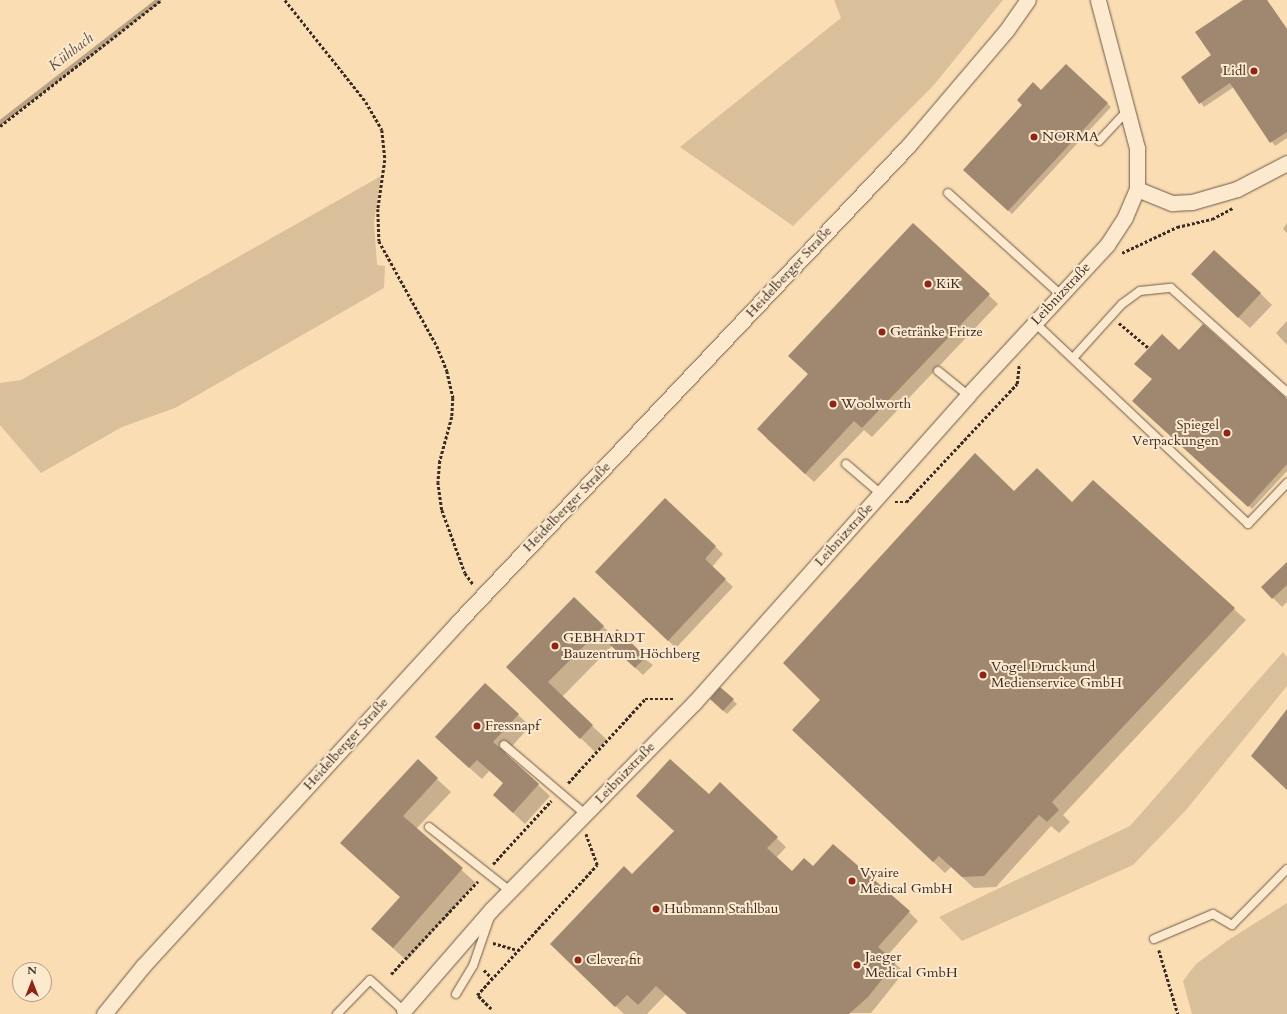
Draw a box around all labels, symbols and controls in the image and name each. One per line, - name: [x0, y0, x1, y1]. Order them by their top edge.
- water label: Kühbach: [45, 29, 97, 75]
- place label: Lidl: [1223, 63, 1246, 79]
- marker: Lidl: [1249, 66, 1259, 76]
- place label: NORMA: [1042, 129, 1099, 145]
- marker: NORMA: [1029, 132, 1039, 142]
- street label: Heidelberger Straße: [742, 223, 836, 321]
- street label: Leibnizstraße: [1028, 259, 1094, 329]
- place label: KiK: [936, 276, 961, 292]
- marker: KiK: [923, 279, 933, 289]
- place label: Getränke Fritze: [890, 324, 983, 340]
- marker: Getränke Fritze: [877, 327, 887, 337]
- place label: Woolworth: [841, 396, 911, 412]
- marker: Woolworth: [828, 399, 838, 409]
- place label: Spiegel Verpackungen: [1132, 417, 1219, 450]
- marker: Spiegel Verpackungen: [1222, 428, 1232, 438]
- street label: Heidelberger Straße: [520, 458, 614, 556]
- street label: Leibnizstraße: [811, 500, 877, 570]
- place label: GEBHARDT Bauzentrum Höchberg: [563, 630, 700, 662]
- marker: GEBHARDT Bauzentrum Höchberg: [550, 641, 560, 651]
- place label: Vogel Druck und Medienservice GmbH: [991, 659, 1122, 692]
- marker: Vogel Druck und Medienservice GmbH: [978, 670, 988, 680]
- street label: Heidelberger Straße: [300, 694, 392, 794]
- place label: Fressnapf: [485, 718, 540, 734]
- marker: Fressnapf: [472, 721, 482, 731]
- street label: Leibnizstraße: [591, 739, 659, 807]
- place label: Vyaire Medical GmbH: [860, 865, 953, 898]
- marker: Vyaire Medical GmbH: [847, 876, 857, 886]
- place label: Hubmann Stahlbau: [664, 901, 778, 917]
- marker: Hubmann Stahlbau: [651, 904, 661, 914]
- place label: Jaeger Medical GmbH: [865, 949, 958, 982]
- place label: Clever fit: [586, 952, 641, 968]
- marker: Clever fit: [573, 955, 583, 965]
- marker: Jaeger Medical GmbH: [852, 960, 862, 970]
- north arrow: [12, 962, 52, 1002]
- text: N: [27, 963, 37, 978]

